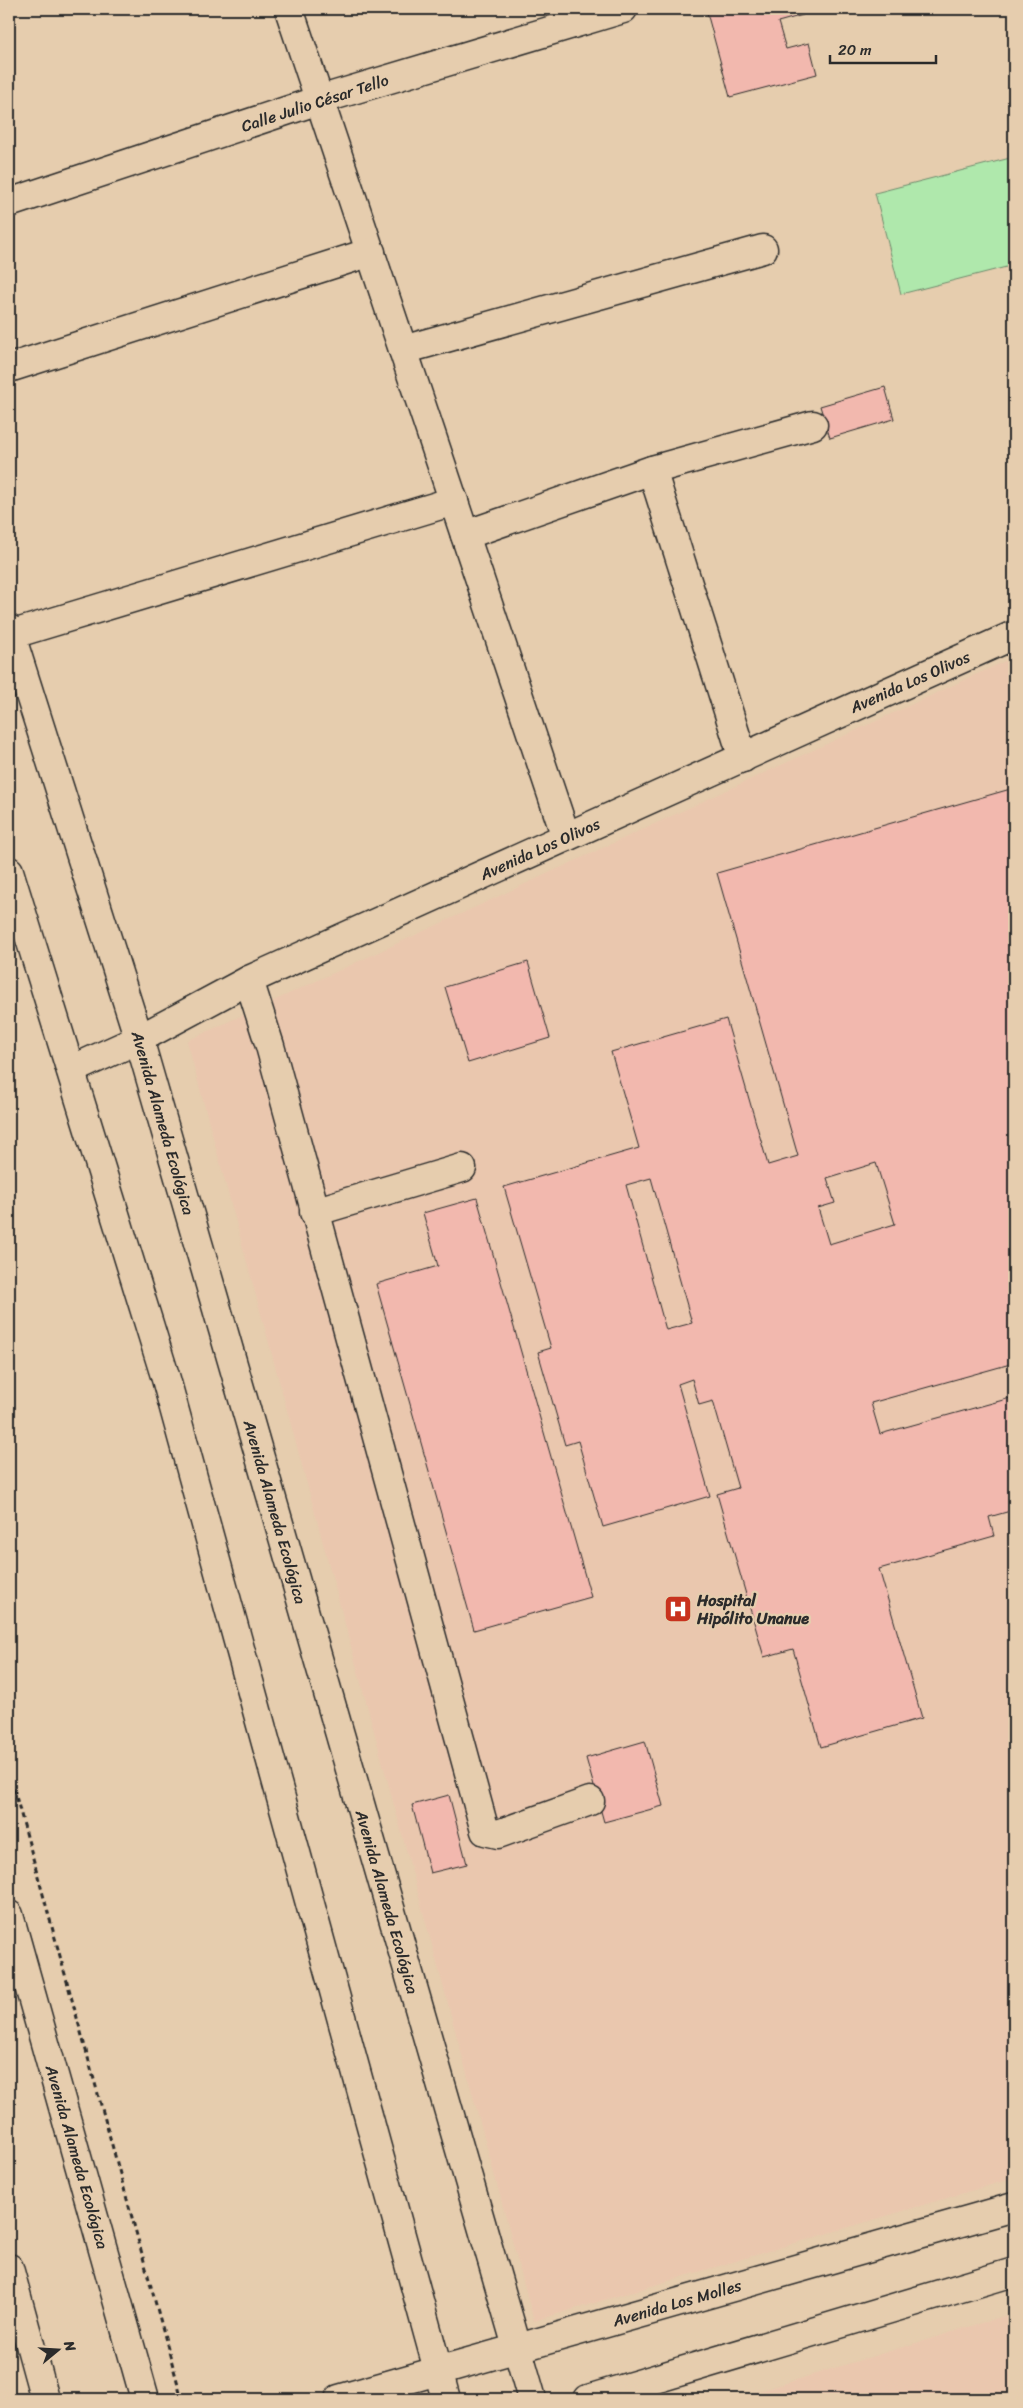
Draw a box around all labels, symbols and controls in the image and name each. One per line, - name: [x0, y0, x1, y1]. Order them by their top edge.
- scale bar: [830, 32, 937, 64]
- text: 20 m: [838, 37, 872, 63]
- street label: Calle Julio César Tello: [237, 65, 393, 141]
- street label: Avenida Los Olivos: [844, 642, 975, 722]
- street label: Avenida Los Olivos: [474, 809, 605, 889]
- street label: Avenida Alameda Ecológica: [123, 1027, 203, 1218]
- street label: Avenida Alameda Ecológica: [235, 1416, 315, 1607]
- place label: Hospital Hipólito Unanue: [696, 1586, 809, 1633]
- hospital icon: Hospital Hipólito Unanue: [663, 1594, 693, 1624]
- street label: Avenida Alameda Ecológica: [347, 1806, 427, 1997]
- street label: Avenida Alameda Ecológica: [37, 2061, 117, 2252]
- street label: Avenida Los Molles: [608, 2271, 745, 2336]
- north arrow: [32, 2326, 82, 2376]
- text: N: [56, 2337, 83, 2355]

